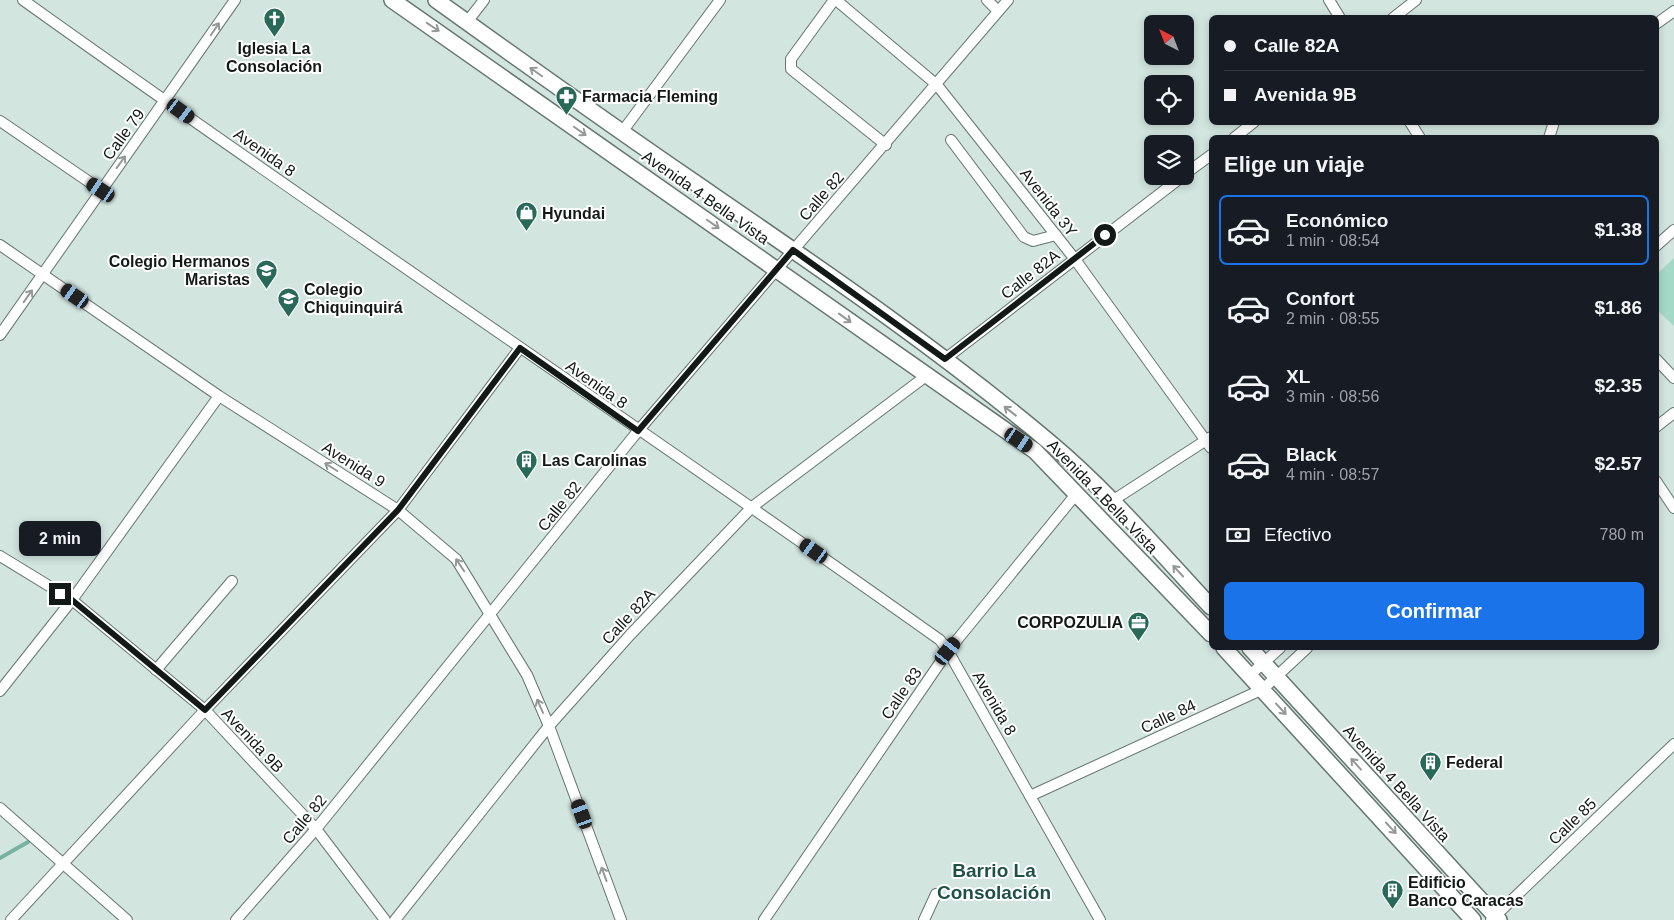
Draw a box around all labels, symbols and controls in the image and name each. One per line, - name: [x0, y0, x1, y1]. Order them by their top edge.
- church icon: Iglesia La Consolación: [262, 7, 286, 38]
- north arrow: [1144, 15, 1194, 65]
- map controls: [1144, 15, 1194, 185]
- one-way arrow: [425, 22, 439, 32]
- one-way arrow: [210, 23, 220, 37]
- text: Calle 82A: [1254, 35, 1340, 56]
- place label: Iglesia La Consolación: [226, 40, 322, 75]
- one-way arrow: [530, 67, 544, 77]
- button: locate: [1144, 75, 1194, 125]
- pharmacy icon: Farmacia Fleming: [554, 84, 578, 115]
- text: Avenida 9B: [1254, 84, 1357, 105]
- place label: Farmacia Fleming: [582, 88, 718, 105]
- car: [164, 96, 197, 126]
- street label: Calle 79: [99, 105, 148, 163]
- street label: Avenida 8: [231, 125, 299, 180]
- one-way arrow: [573, 126, 587, 136]
- button: layers: [1144, 135, 1194, 185]
- street label: Avenida 4 Bella Vista: [639, 147, 772, 248]
- text: Elige un viaje: [1224, 152, 1365, 177]
- one-way arrow: [116, 155, 126, 169]
- street label: Avenida 3Y: [1017, 165, 1081, 240]
- street label: Calle 82: [796, 169, 847, 224]
- car: [84, 175, 117, 205]
- shop icon: Hyundai: [514, 201, 538, 232]
- place label: Hyundai: [542, 205, 605, 222]
- icon: car: [1226, 208, 1271, 253]
- text: Económico: [1286, 210, 1388, 231]
- one-way arrow: [706, 219, 720, 229]
- text: $1.38: [1594, 219, 1642, 240]
- route start: [1094, 224, 1116, 246]
- text: 1 min · 08:54: [1286, 232, 1379, 249]
- street label: Calle 82A: [998, 246, 1063, 302]
- place label: Colegio Hermanos Maristas: [109, 253, 250, 288]
- school or university icon: Colegio Hermanos Maristas: [254, 258, 278, 289]
- car: [58, 281, 91, 311]
- place label: Colegio Chiquinquirá: [304, 281, 403, 316]
- school or university icon: Colegio Chiquinquirá: [276, 286, 300, 317]
- icon: car: [1226, 286, 1271, 331]
- text: Confort: [1286, 288, 1355, 309]
- one-way arrow: [23, 289, 33, 303]
- text: $1.86: [1594, 297, 1642, 318]
- text: 2 min · 08:55: [1286, 310, 1379, 327]
- one-way arrow: [838, 313, 852, 323]
- street label: Avenida 8: [563, 357, 631, 412]
- icon: car: [1226, 364, 1271, 409]
- text: XL: [1286, 366, 1310, 387]
- text: $2.35: [1594, 375, 1642, 396]
- text: 3 min · 08:56: [1286, 388, 1379, 405]
- one-way arrow: [1004, 405, 1017, 416]
- car: [1002, 425, 1035, 455]
- street label: Avenida 4 Bella Vista: [1044, 436, 1161, 557]
- street label: Avenida 9: [319, 438, 388, 490]
- icon: car: [1226, 442, 1271, 487]
- text: Black: [1286, 444, 1337, 465]
- building icon: Las Carolinas: [514, 448, 538, 479]
- place label: Las Carolinas: [542, 452, 647, 469]
- text: $2.57: [1594, 453, 1642, 474]
- one-way arrow: [325, 462, 339, 472]
- text: 4 min · 08:57: [1286, 466, 1379, 483]
- street label: Calle 82: [534, 478, 585, 534]
- icon: cash: [1224, 521, 1252, 549]
- callout: 2 min: [19, 522, 101, 556]
- text: Efectivo: [1264, 524, 1332, 545]
- text: 780 m: [1600, 526, 1644, 543]
- text: 2 min: [39, 530, 81, 547]
- car: [797, 536, 830, 566]
- one-way arrow: [455, 558, 465, 572]
- one-way arrow: [1172, 565, 1184, 577]
- button: Confirmar: [1224, 582, 1644, 640]
- route end: [49, 583, 71, 605]
- street label: Calle 82A: [598, 585, 658, 648]
- office icon: CORPOZULIA: [1127, 610, 1151, 641]
- place label: CORPOZULIA: [1017, 614, 1123, 631]
- car: [932, 635, 963, 667]
- street label: Calle 83: [878, 664, 925, 722]
- street label: Avenida 8: [969, 668, 1020, 738]
- street label: Calle 84: [1138, 696, 1198, 737]
- one-way arrow: [535, 699, 545, 714]
- one-way arrow: [1275, 702, 1287, 715]
- street label: Avenida 9B: [219, 705, 287, 776]
- street label: Avenida 4 Bella Vista: [1340, 722, 1453, 845]
- building icon: Federal: [1418, 750, 1442, 781]
- place label: Federal: [1446, 754, 1503, 771]
- one-way arrow: [1350, 757, 1362, 770]
- street label: Calle 82: [279, 791, 330, 847]
- street label: Calle 85: [1545, 795, 1599, 848]
- car: [569, 797, 594, 831]
- one-way arrow: [1385, 822, 1397, 835]
- district label: Barrio La Consolación: [937, 860, 1051, 903]
- one-way arrow: [599, 867, 608, 882]
- place label: Edificio Banco Caracas: [1408, 874, 1524, 909]
- building icon: Edificio Banco Caracas: [1380, 879, 1404, 910]

